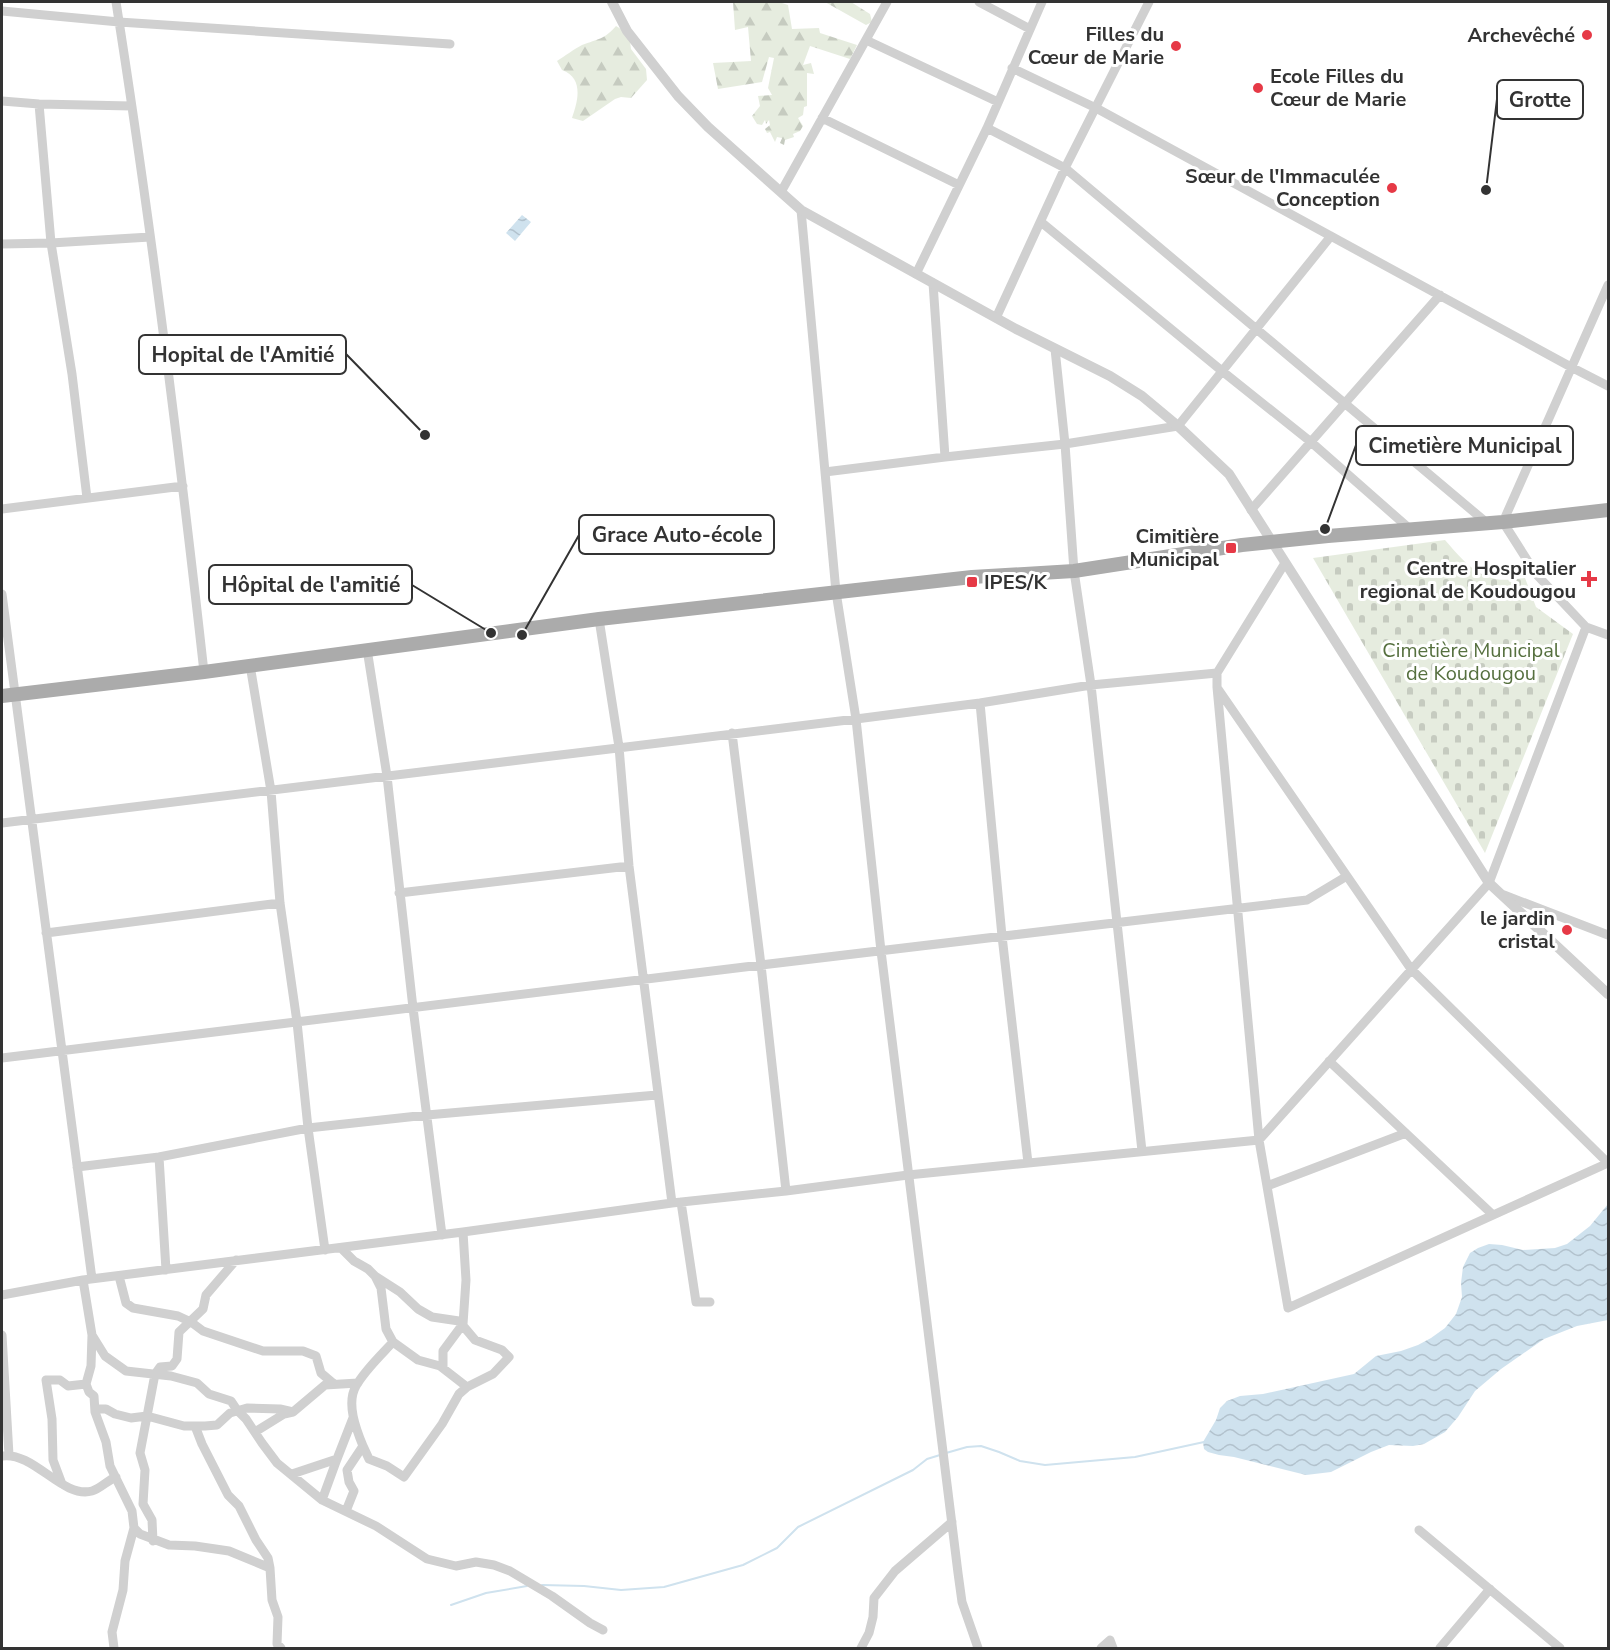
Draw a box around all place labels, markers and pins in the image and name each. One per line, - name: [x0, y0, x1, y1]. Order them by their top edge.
- place label: Filles du Cœur de Marie: [1028, 21, 1164, 71]
- place label: Archevêché: [1467, 22, 1575, 49]
- marker: Archevêché: [1580, 28, 1594, 42]
- marker: Filles du Cœur de Marie: [1169, 39, 1183, 53]
- place label: Ecole Filles du Cœur de Marie: [1270, 63, 1406, 113]
- callout: Grotte: [1497, 80, 1583, 119]
- marker: Ecole Filles du Cœur de Marie: [1251, 81, 1265, 95]
- place label: Sœur de l'Immaculée Conception: [1185, 163, 1380, 213]
- marker: Sœur de l'Immaculée Conception: [1385, 181, 1399, 195]
- callout: Hopital de l'Amitié: [139, 335, 346, 374]
- callout: Cimetière Municipal: [1356, 426, 1573, 465]
- callout: Grace Auto-école: [579, 515, 774, 554]
- place label: Cimitière Municipal: [1129, 523, 1220, 573]
- marker: Cimitière Municipal: [1224, 541, 1238, 555]
- place label: Centre Hospitalier regional de Koudougou: [1360, 555, 1576, 605]
- callout: Hôpital de l'amitié: [209, 565, 412, 604]
- place label: IPES/K: [984, 569, 1047, 596]
- marker: Centre Hospitalier regional de Koudougou: [1580, 570, 1598, 588]
- marker: IPES/K: [965, 575, 979, 589]
- place label: le jardin cristal: [1480, 905, 1556, 955]
- marker: le jardin cristal: [1560, 923, 1574, 937]

